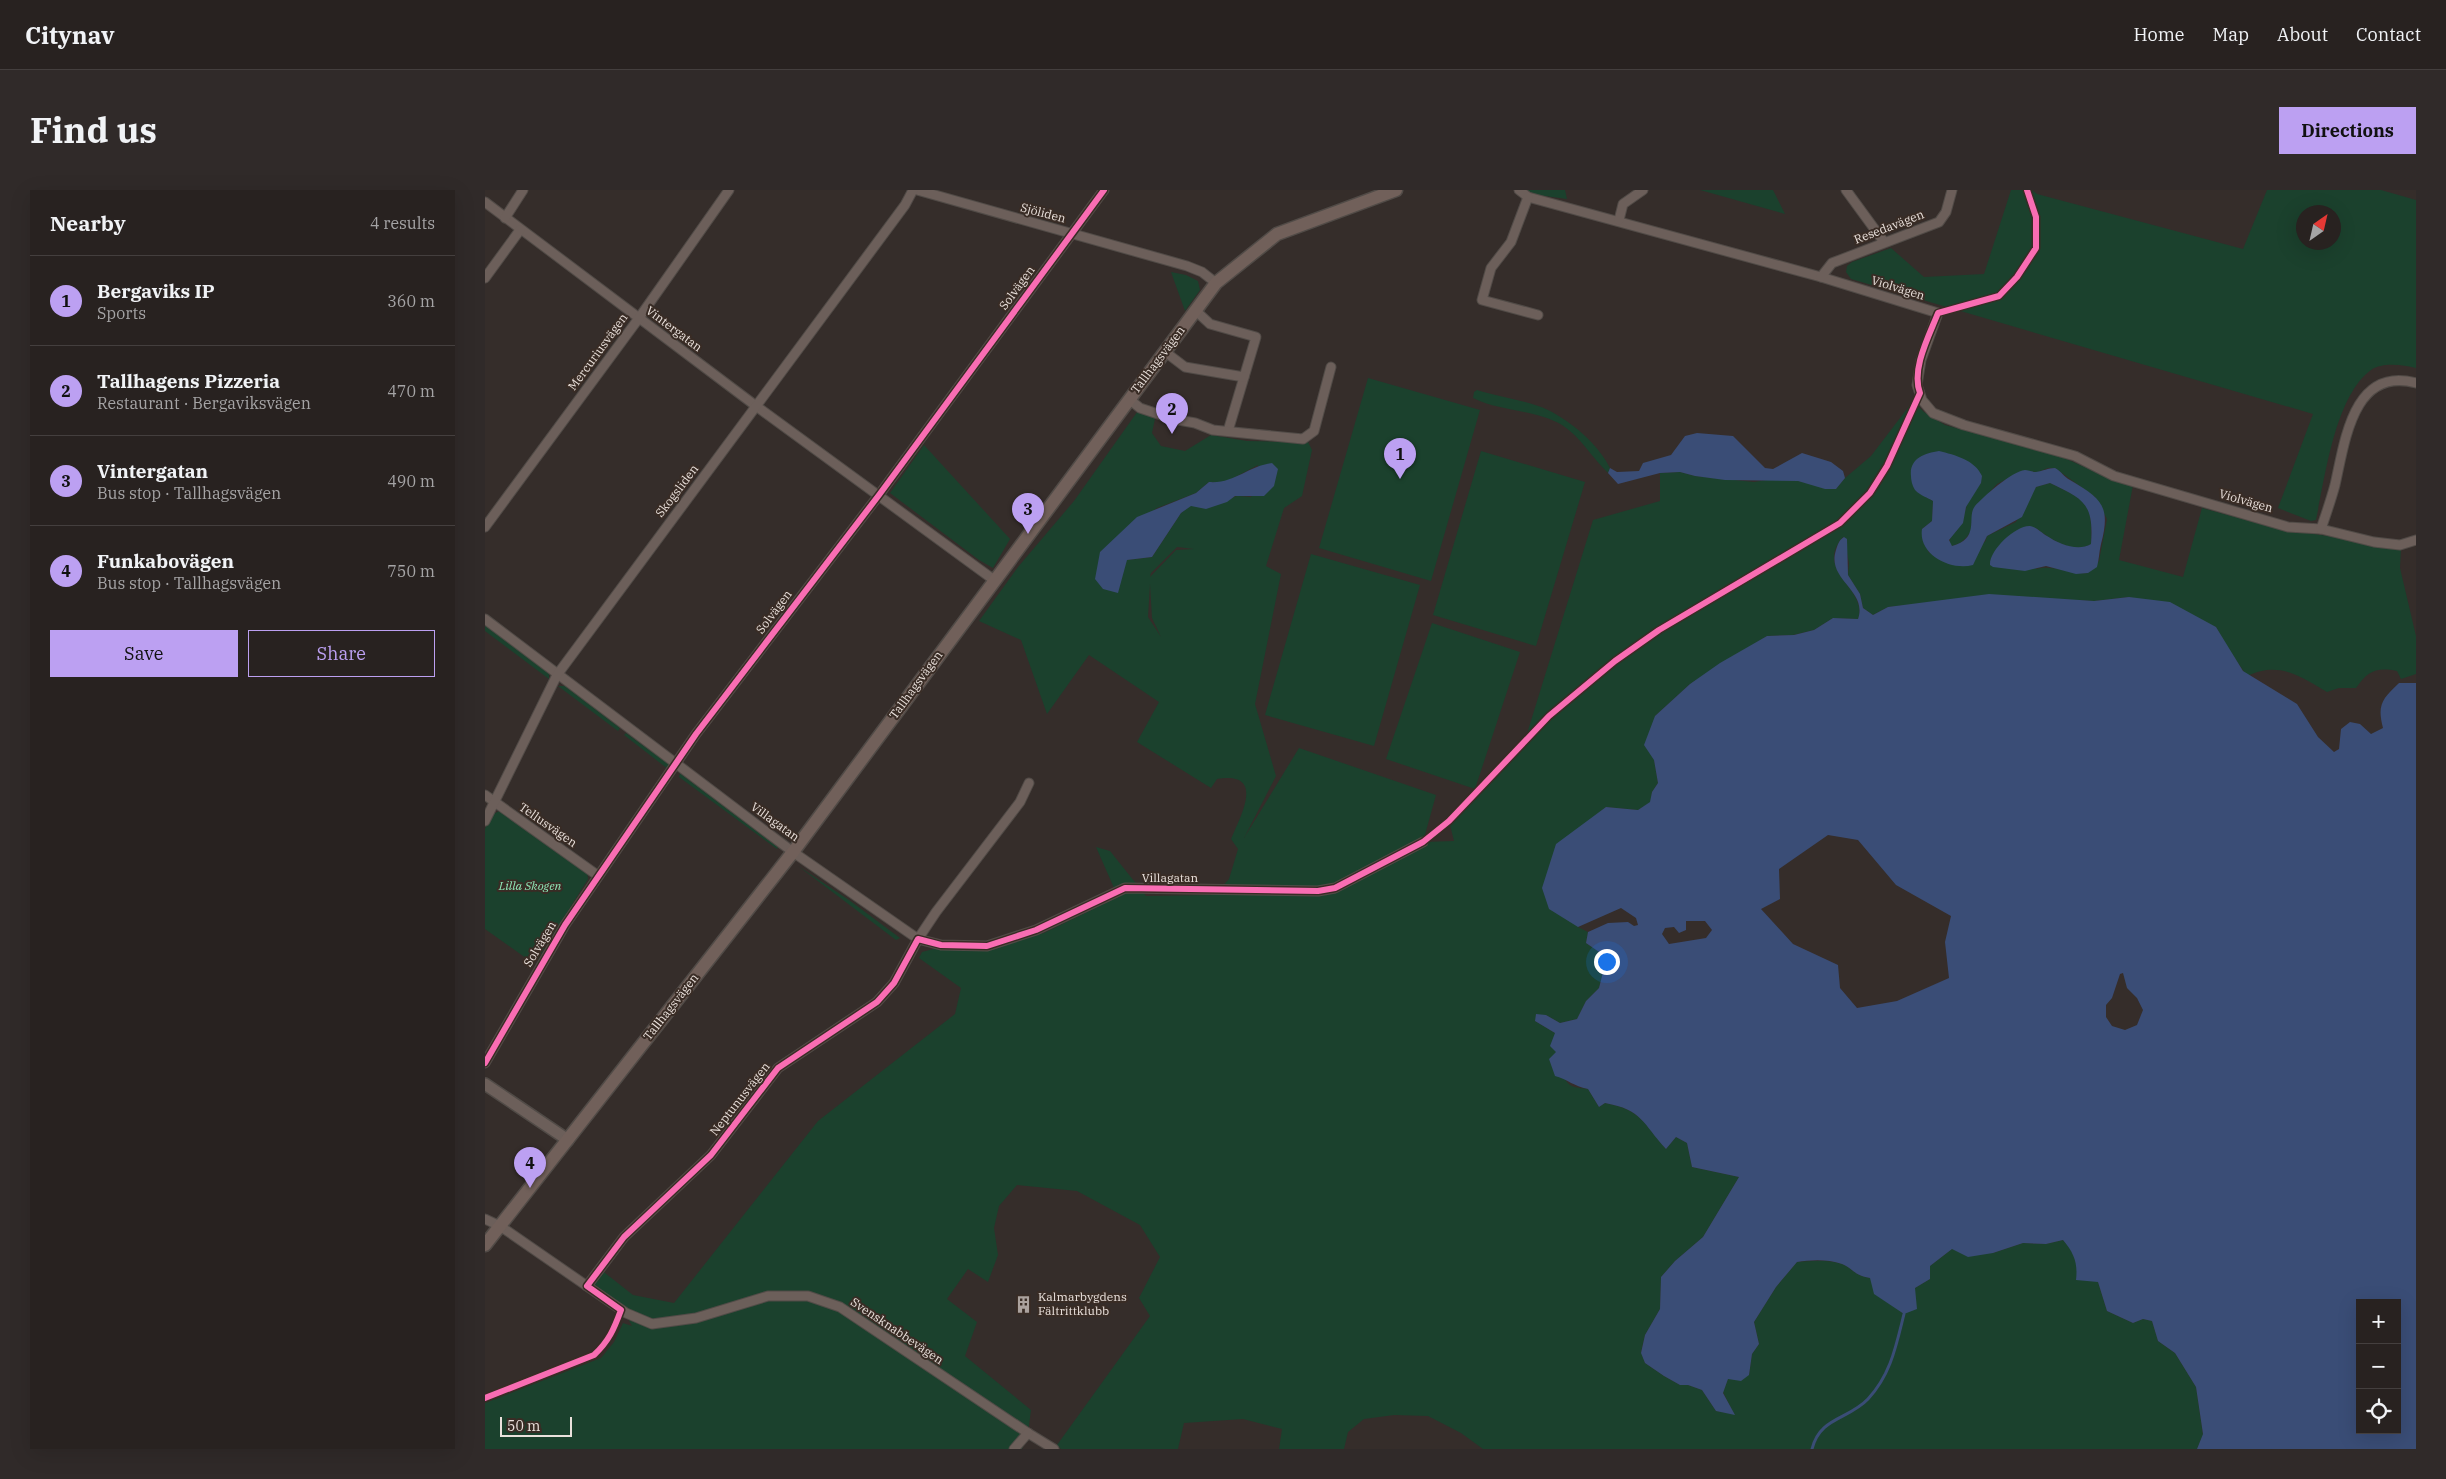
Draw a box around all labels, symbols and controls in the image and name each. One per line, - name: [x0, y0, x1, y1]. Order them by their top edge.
- text: Citynav: [25, 19, 114, 51]
- text: Home: [2133, 23, 2185, 46]
- text: Map: [2213, 23, 2249, 46]
- text: About: [2277, 23, 2328, 46]
- text: Contact: [2356, 23, 2421, 46]
- text: Find us: [30, 107, 157, 153]
- button: Directions: [2279, 107, 2416, 154]
- street label: Sjöliden: [1019, 199, 1068, 226]
- north arrow: [2296, 205, 2341, 250]
- street label: Resedavägen: [1852, 206, 1926, 247]
- text: Nearby: [50, 209, 126, 237]
- text: 4 results: [370, 213, 435, 233]
- street label: Solvägen: [996, 263, 1038, 313]
- street label: Violvägen: [1870, 272, 1927, 303]
- text: Bergaviks IP: [97, 279, 215, 303]
- text: 1: [61, 291, 71, 311]
- text: 360 m: [387, 291, 435, 311]
- text: Sports: [97, 303, 146, 323]
- street label: Vintergatan: [643, 303, 706, 355]
- street label: Mercuriusvägen: [565, 310, 631, 393]
- street label: Tallhagsvägen: [1127, 323, 1188, 396]
- text: Tallhagens Pizzeria: [97, 369, 280, 393]
- text: 2: [61, 381, 71, 401]
- text: 470 m: [387, 381, 435, 401]
- text: Restaurant · Bergaviksvägen: [97, 393, 311, 413]
- pin: 2: [1156, 393, 1188, 434]
- pin: 1: [1384, 438, 1416, 479]
- text: Vintergatan: [97, 459, 208, 483]
- street label: Skogsliden: [652, 461, 701, 520]
- text: 3: [61, 471, 71, 491]
- text: 490 m: [387, 471, 435, 491]
- text: Bus stop · Tallhagsvägen: [97, 483, 281, 503]
- street label: Violvägen: [2218, 486, 2275, 515]
- pin: 3: [1012, 493, 1044, 534]
- text: Funkabovägen: [97, 549, 234, 573]
- text: 4: [61, 561, 71, 581]
- text: 750 m: [387, 561, 435, 581]
- text: Bus stop · Tallhagsvägen: [97, 573, 281, 593]
- street label: Solvägen: [752, 587, 795, 636]
- button: Save: [50, 630, 238, 677]
- button: Share: [248, 630, 435, 677]
- street label: Tallhagsvägen: [886, 647, 946, 722]
- street label: Tellusvägen: [516, 799, 580, 850]
- street label: Villagatan: [748, 799, 803, 844]
- street label: Villagatan: [1142, 870, 1199, 885]
- park label: Lilla Skogen: [498, 878, 561, 893]
- street label: Solvägen: [520, 918, 559, 969]
- your location: [1594, 949, 1620, 975]
- street label: Tallhagsvägen: [640, 970, 702, 1043]
- street label: Neptunusvägen: [706, 1059, 773, 1138]
- pin: 4: [514, 1147, 546, 1188]
- place label: Kalmarbygdens Fältrittklubb: [1038, 1289, 1127, 1318]
- street label: Svensknabbevägen: [848, 1294, 947, 1367]
- building icon: Kalmarbygdens Fältrittklubb: [1014, 1294, 1034, 1314]
- map controls: [2356, 1299, 2401, 1434]
- button: +: [2356, 1299, 2401, 1344]
- button: −: [2356, 1344, 2401, 1389]
- button: locate: [2356, 1389, 2401, 1434]
- scale bar: [500, 1414, 573, 1437]
- text: 50 m: [507, 1417, 540, 1435]

